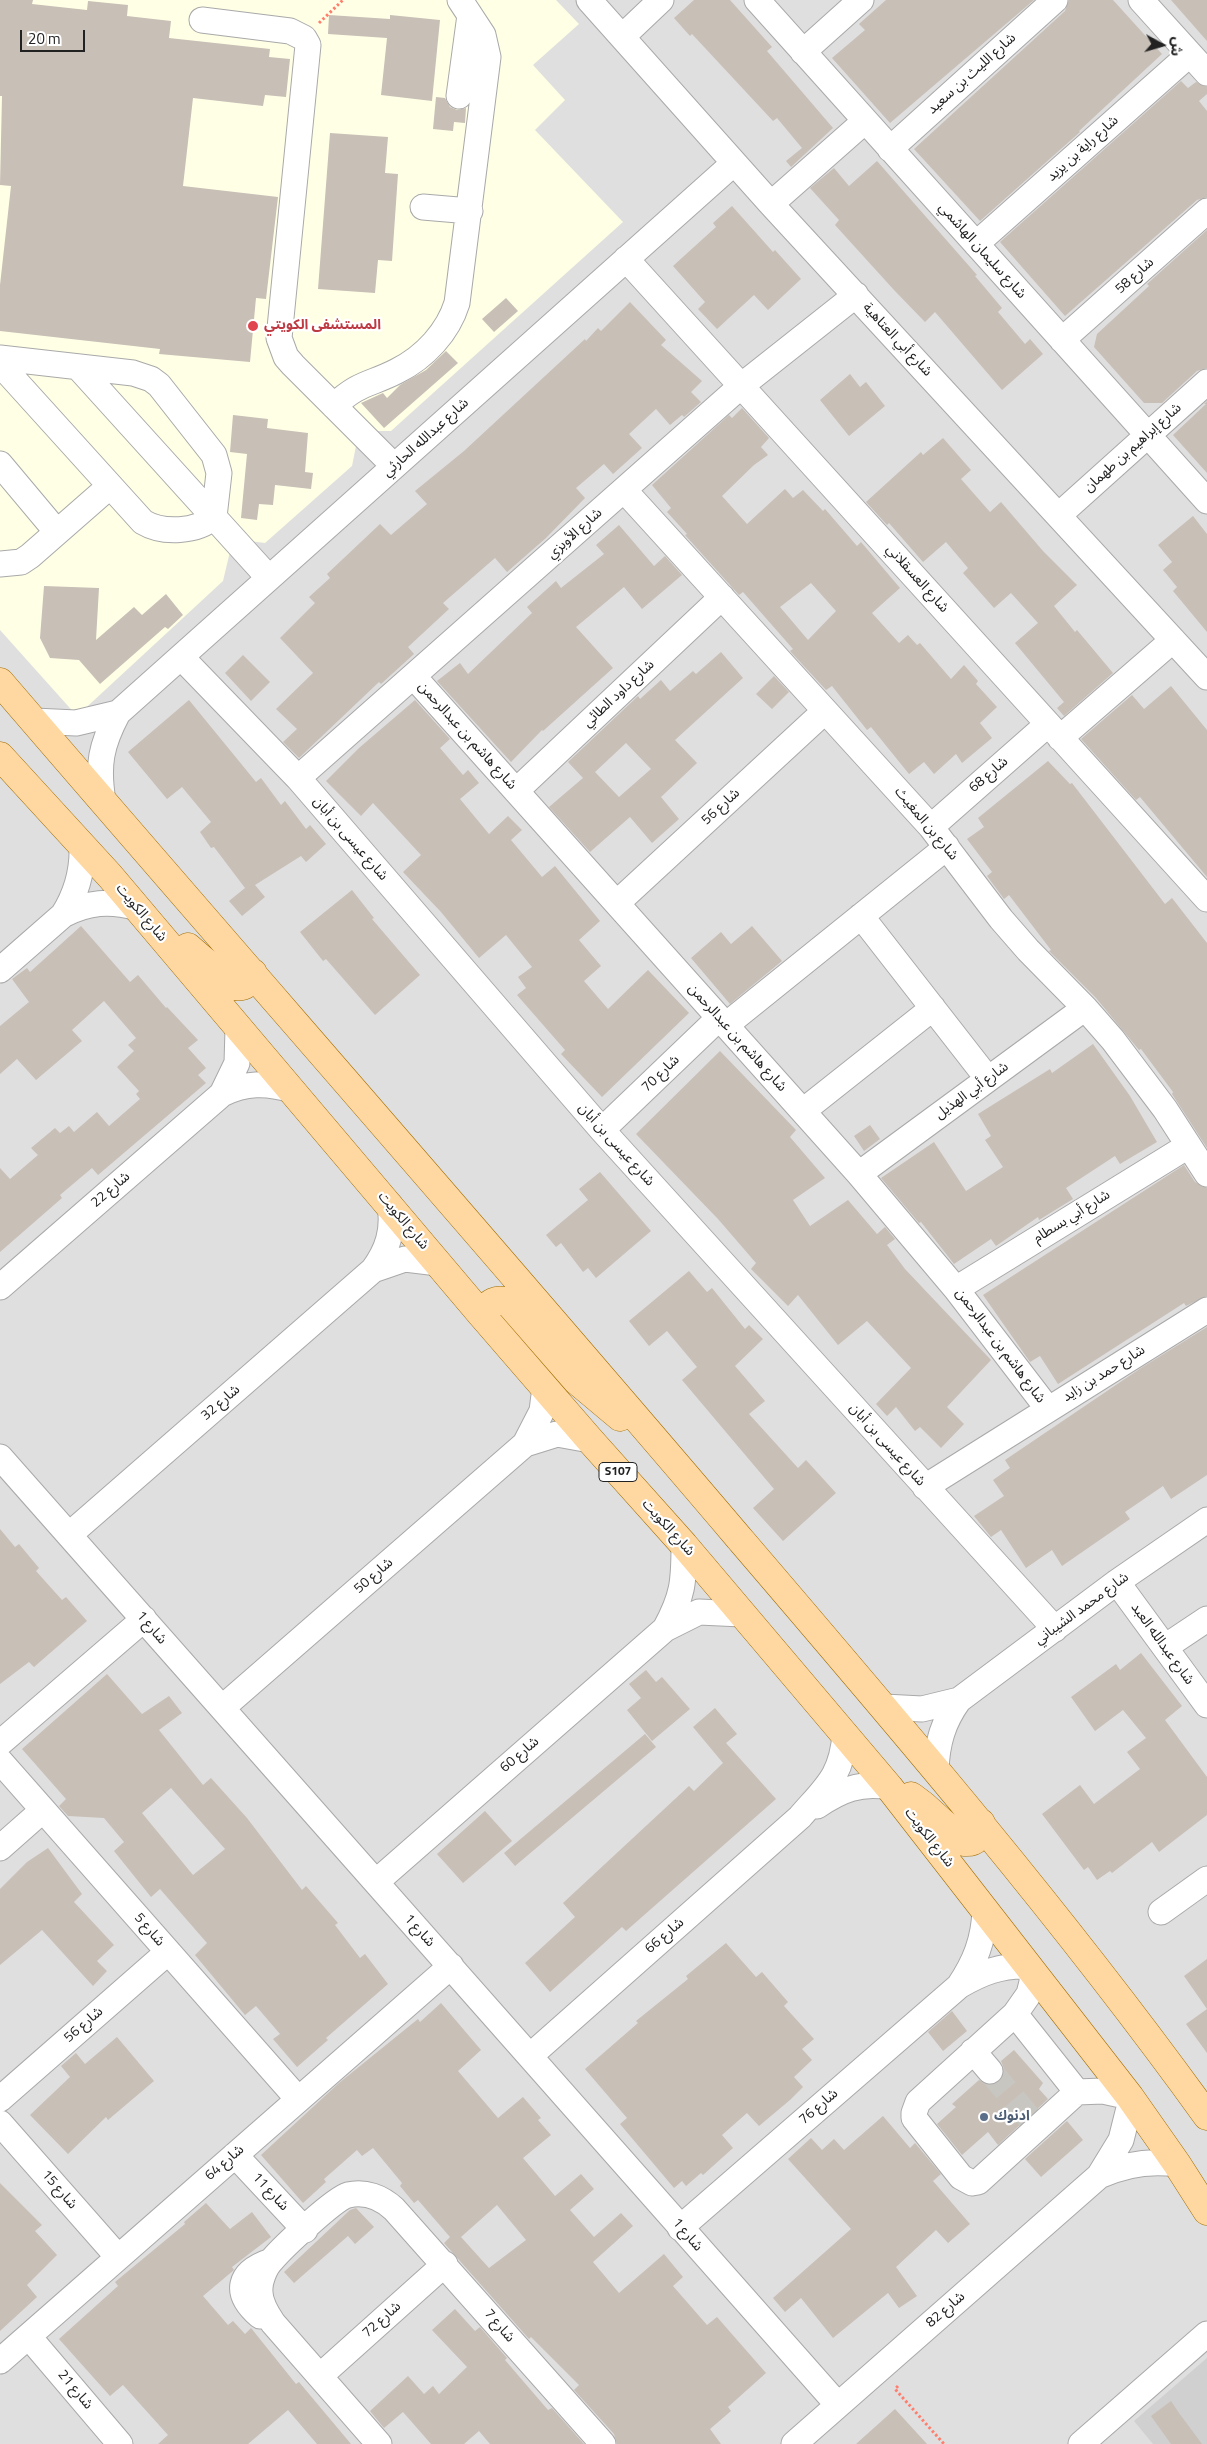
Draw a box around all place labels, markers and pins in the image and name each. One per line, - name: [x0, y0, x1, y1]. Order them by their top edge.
- place label: المستشفى الكويتي: [264, 318, 381, 334]
- marker: المستشفى الكويتي: [246, 319, 260, 333]
- place label: ادنوك: [994, 2109, 1030, 2125]
- marker: ادنوك: [978, 2111, 990, 2123]

